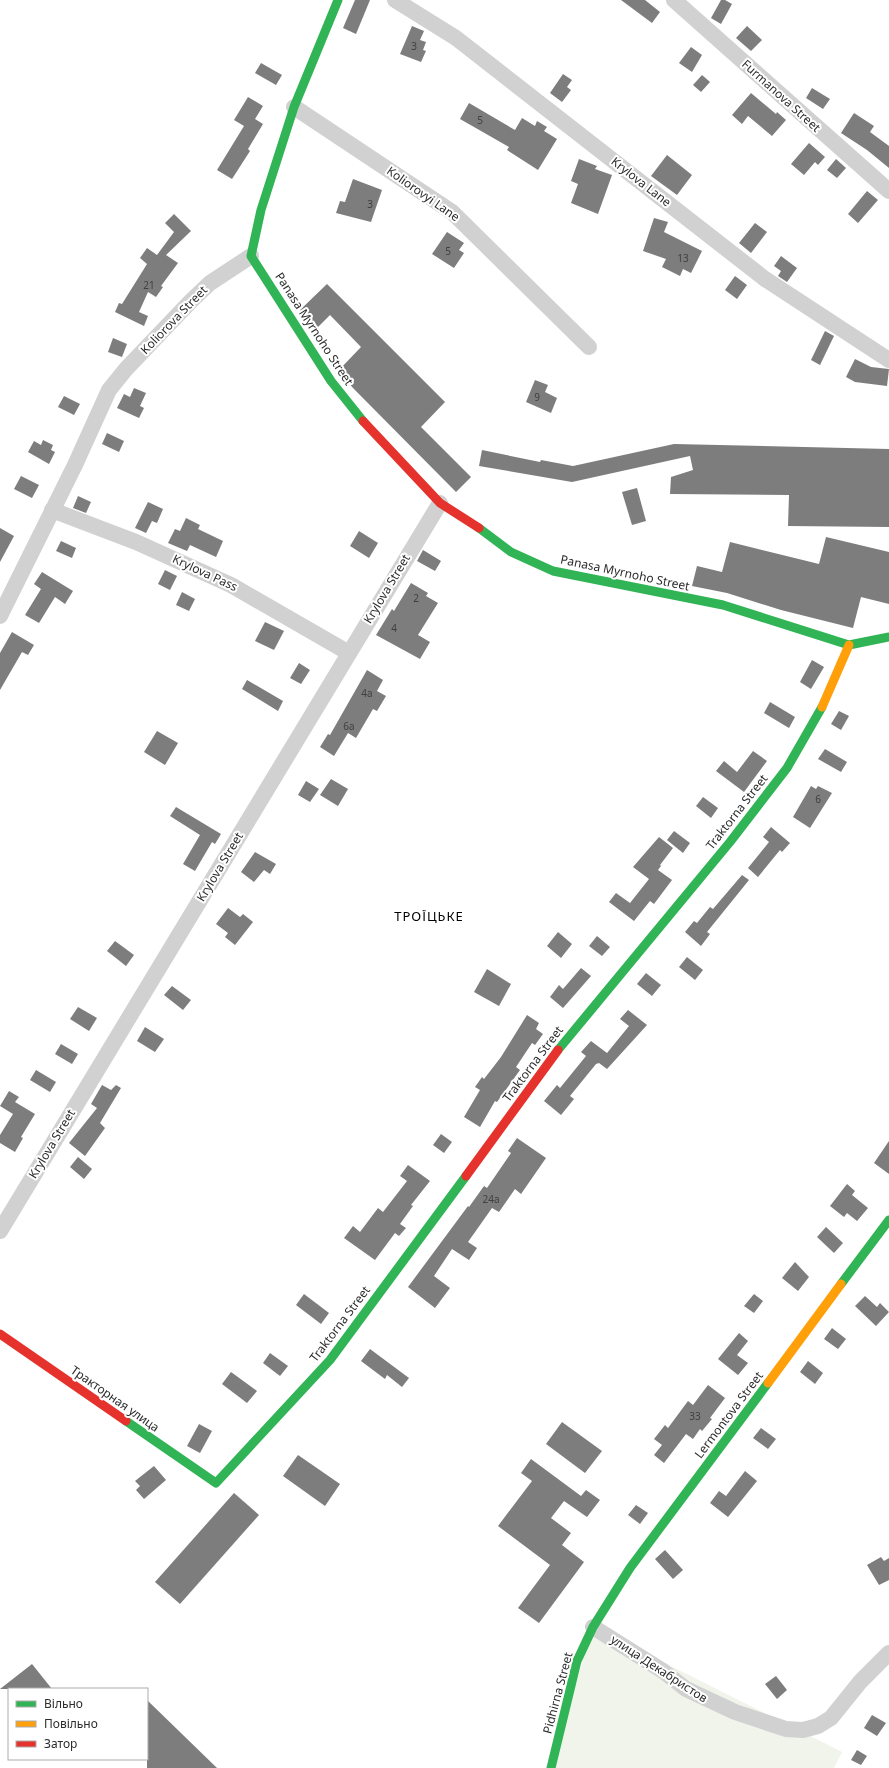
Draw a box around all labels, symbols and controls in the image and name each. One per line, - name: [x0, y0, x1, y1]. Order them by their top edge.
- house number: 3: [411, 39, 417, 53]
- street label: Furmanova Street: [738, 56, 825, 136]
- house number: 5: [477, 113, 483, 127]
- street label: Krylova Lane: [608, 153, 675, 211]
- street label: Koliorovyi Lane: [383, 162, 463, 225]
- house number: 3: [367, 197, 373, 211]
- house number: 5: [445, 244, 451, 258]
- house number: 13: [677, 251, 689, 265]
- street label: Panasa Myrnoho Street: [271, 269, 358, 389]
- house number: 21: [143, 278, 155, 292]
- street label: Koliorova Street: [136, 281, 211, 358]
- house number: 9: [534, 390, 540, 404]
- street label: Krylova Pass: [170, 550, 241, 595]
- street label: Krylova Street: [359, 550, 414, 627]
- street label: Panasa Myrnoho Street: [559, 551, 692, 595]
- house number: 2: [413, 591, 419, 605]
- house number: 4: [391, 621, 397, 635]
- house number: 4а: [361, 686, 373, 700]
- house number: 6а: [343, 719, 355, 733]
- street label: Traktorna Street: [702, 770, 772, 853]
- house number: 6: [815, 792, 821, 806]
- street label: Krylova Street: [192, 828, 247, 905]
- district label: ТРОЇЦЬКЕ: [394, 907, 464, 925]
- street label: Traktorna Street: [498, 1022, 567, 1105]
- street label: Krylova Street: [24, 1105, 79, 1182]
- house number: 24а: [483, 1192, 500, 1206]
- street label: Traktorna Street: [305, 1282, 374, 1365]
- street label: Тракторная улица: [68, 1362, 163, 1436]
- street label: Lermontova Street: [690, 1367, 767, 1462]
- house number: 33: [689, 1409, 701, 1423]
- street label: улица Декабристов: [607, 1631, 711, 1706]
- street label: Pidhirna Street: [538, 1649, 577, 1736]
- legend: [8, 1688, 148, 1760]
- text: Вільно: [44, 1695, 83, 1712]
- text: Повільно: [44, 1715, 98, 1732]
- text: Затор: [44, 1735, 77, 1752]

